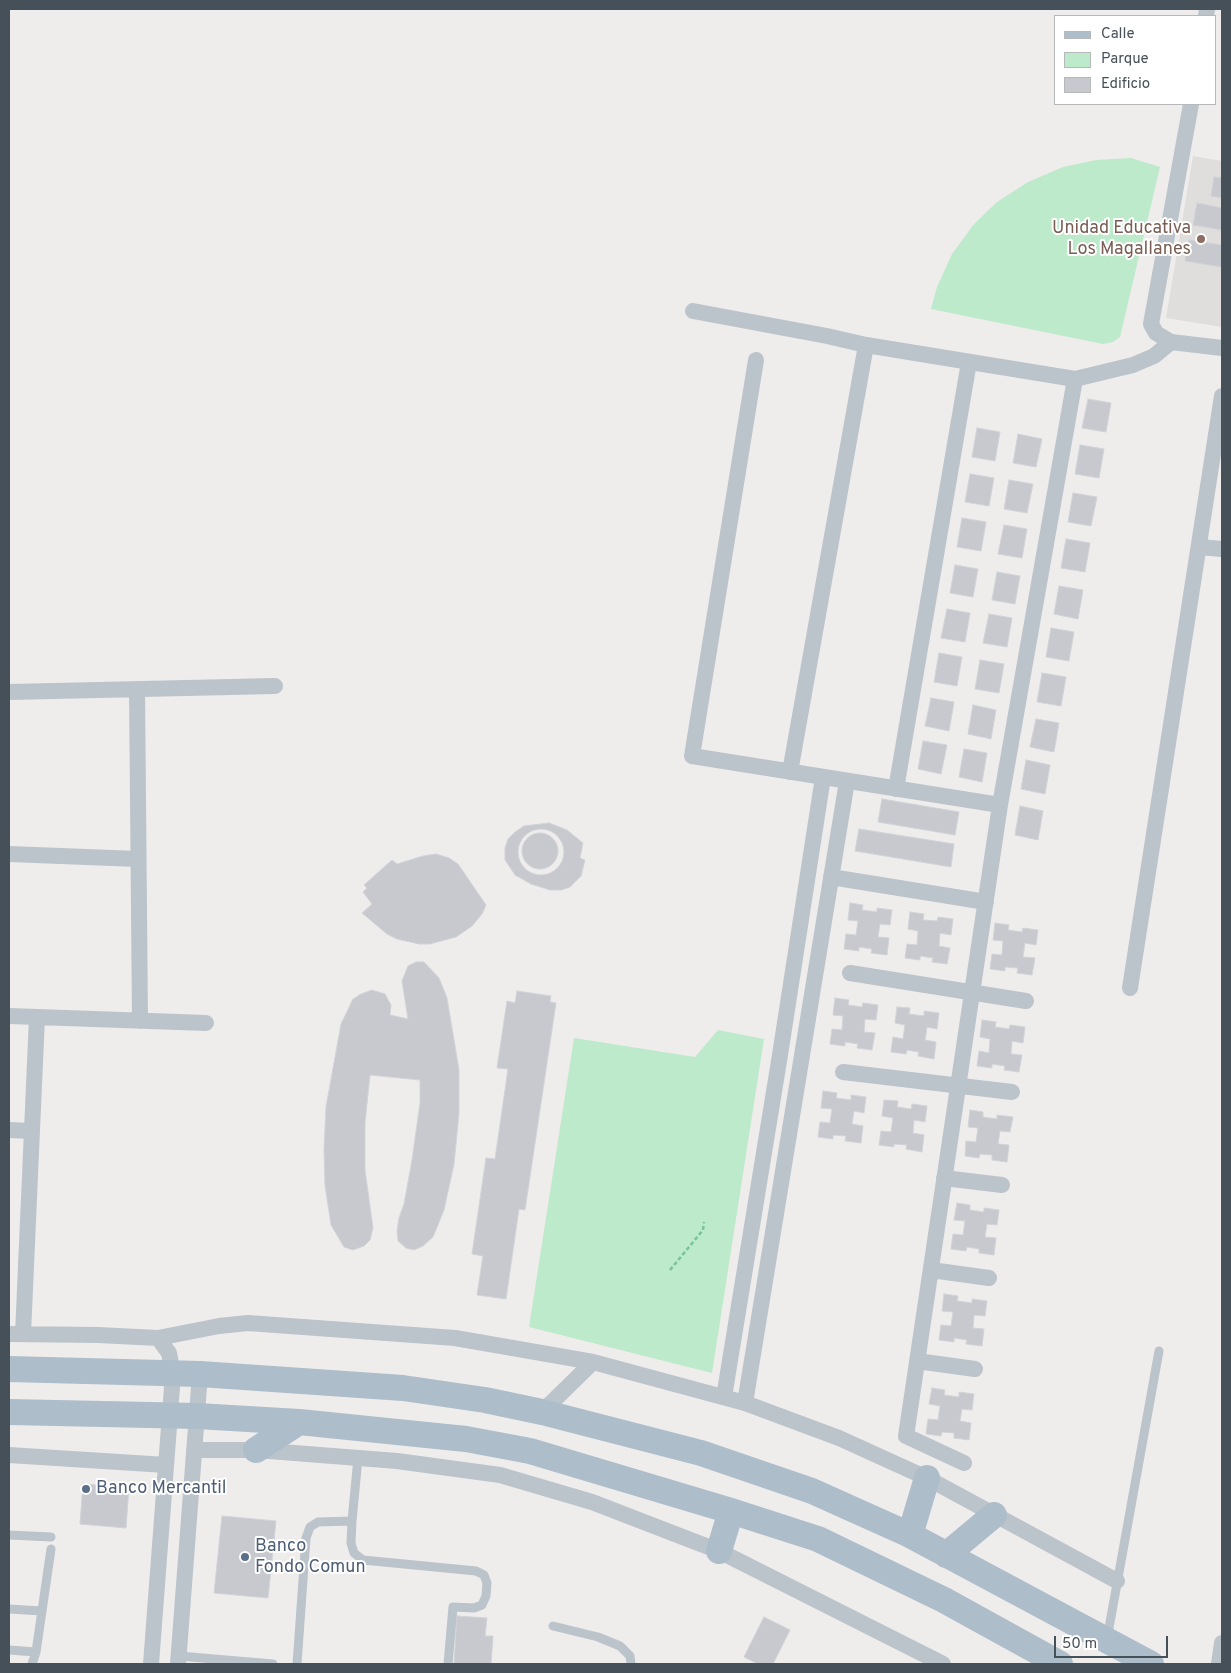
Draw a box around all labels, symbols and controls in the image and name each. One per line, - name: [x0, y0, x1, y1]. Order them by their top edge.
- legend: [1054, 15, 1216, 105]
- text: Calle: [1101, 25, 1135, 44]
- text: Parque: [1101, 50, 1149, 69]
- text: Edificio: [1101, 75, 1150, 94]
- place label: Unidad Educativa Los Magallanes: [1052, 218, 1191, 260]
- marker: Unidad Educativa Los Magallanes: [1195, 233, 1207, 245]
- place label: Banco Mercantil: [96, 1478, 227, 1500]
- marker: Banco Mercantil: [80, 1483, 92, 1495]
- place label: Banco Fondo Comun: [255, 1536, 366, 1578]
- marker: Banco Fondo Comun: [239, 1551, 251, 1563]
- scale bar: [1056, 1626, 1170, 1658]
- text: 50 m: [1062, 1635, 1097, 1654]

